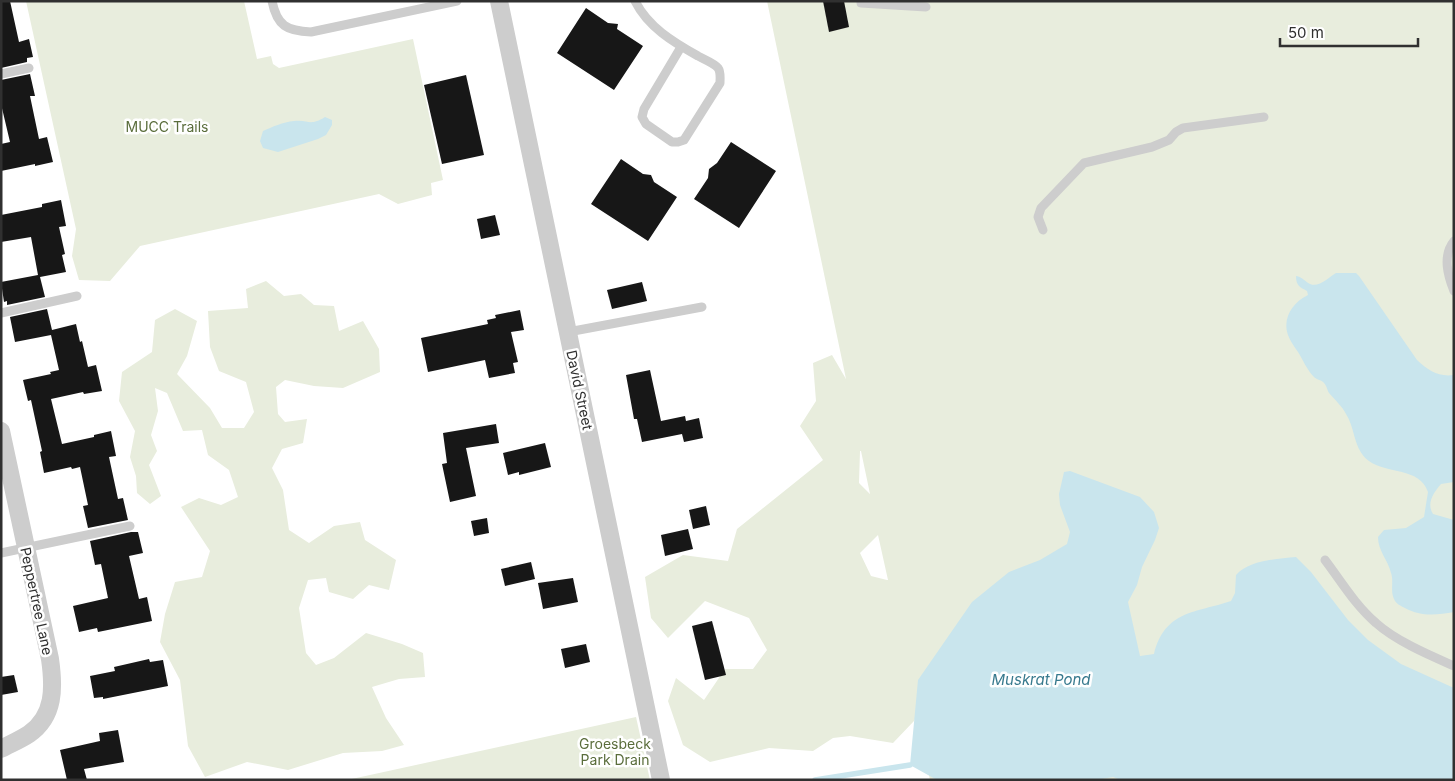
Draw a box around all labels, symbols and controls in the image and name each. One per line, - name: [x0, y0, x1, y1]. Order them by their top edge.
- scale bar: [1280, 15, 1418, 47]
- text: 50 m: [1288, 23, 1324, 42]
- park label: MUCC Trails: [125, 118, 209, 135]
- street label: David Street: [563, 349, 597, 432]
- street label: Peppertree Lane: [17, 545, 57, 657]
- water label: Muskrat Pond: [992, 670, 1091, 689]
- park label: Groesbeck Park Drain: [579, 735, 651, 768]

